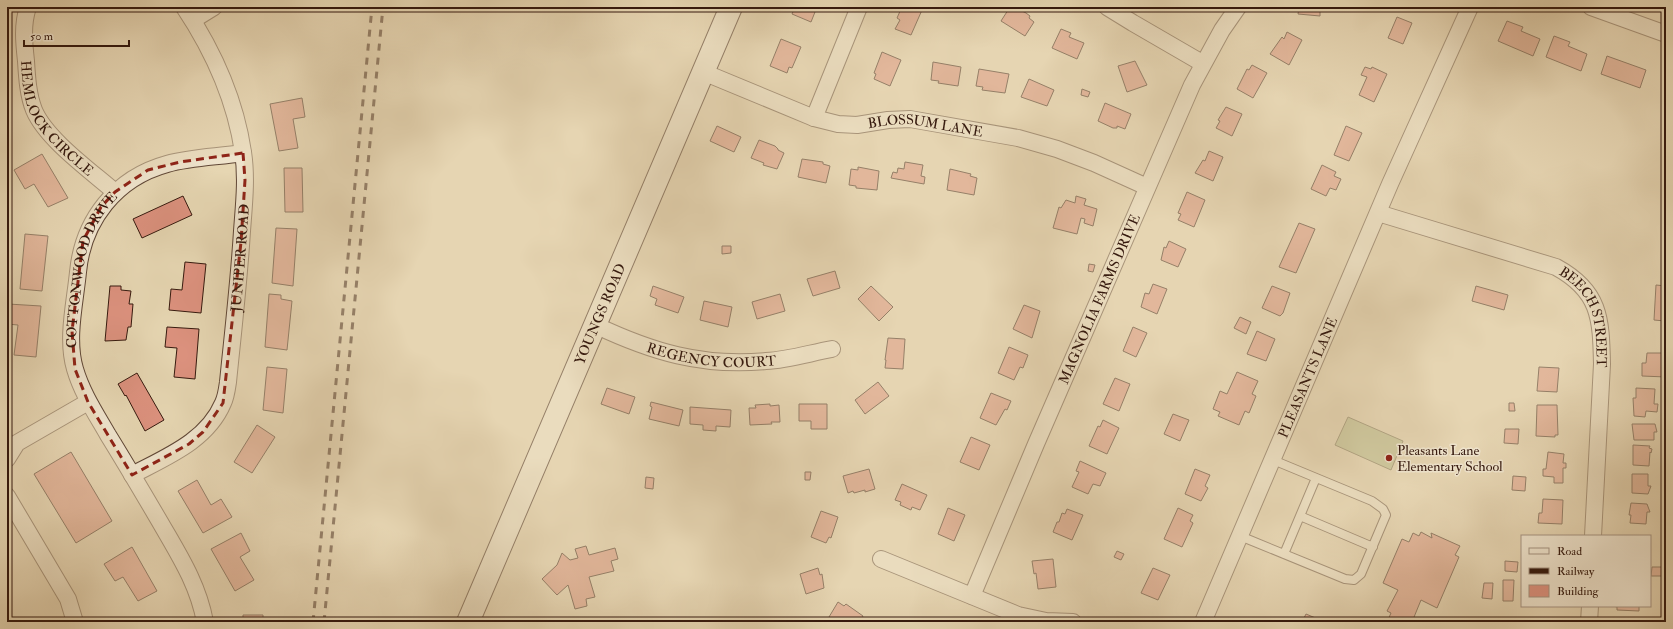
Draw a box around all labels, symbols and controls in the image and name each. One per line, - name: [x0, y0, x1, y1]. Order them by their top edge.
- scale bar: [24, 22, 129, 48]
- text: 50 m: [30, 29, 54, 44]
- street label: HEMLOCK CIRCLE: [17, 60, 97, 179]
- street label: BLOSSUM LANE: [866, 110, 984, 140]
- street label: COTTONWOOD DRIVE: [63, 188, 120, 348]
- street label: JUNIPER ROAD: [227, 203, 253, 314]
- street label: MAGNOLIA FARMS DRIVE: [1055, 211, 1143, 387]
- street label: YOUNGS ROAD: [571, 261, 629, 367]
- street label: BEECH STREET: [1556, 263, 1611, 368]
- street label: PLEASANTS LANE: [1274, 314, 1341, 440]
- street label: REGENCY COURT: [645, 339, 777, 371]
- place label: Pleasants Lane Elementary School: [1397, 442, 1503, 476]
- marker: Pleasants Lane Elementary School: [1384, 453, 1394, 463]
- legend: [1521, 535, 1651, 607]
- text: Road: [1557, 544, 1582, 559]
- text: Railway: [1557, 564, 1595, 579]
- text: Building: [1557, 584, 1600, 599]

